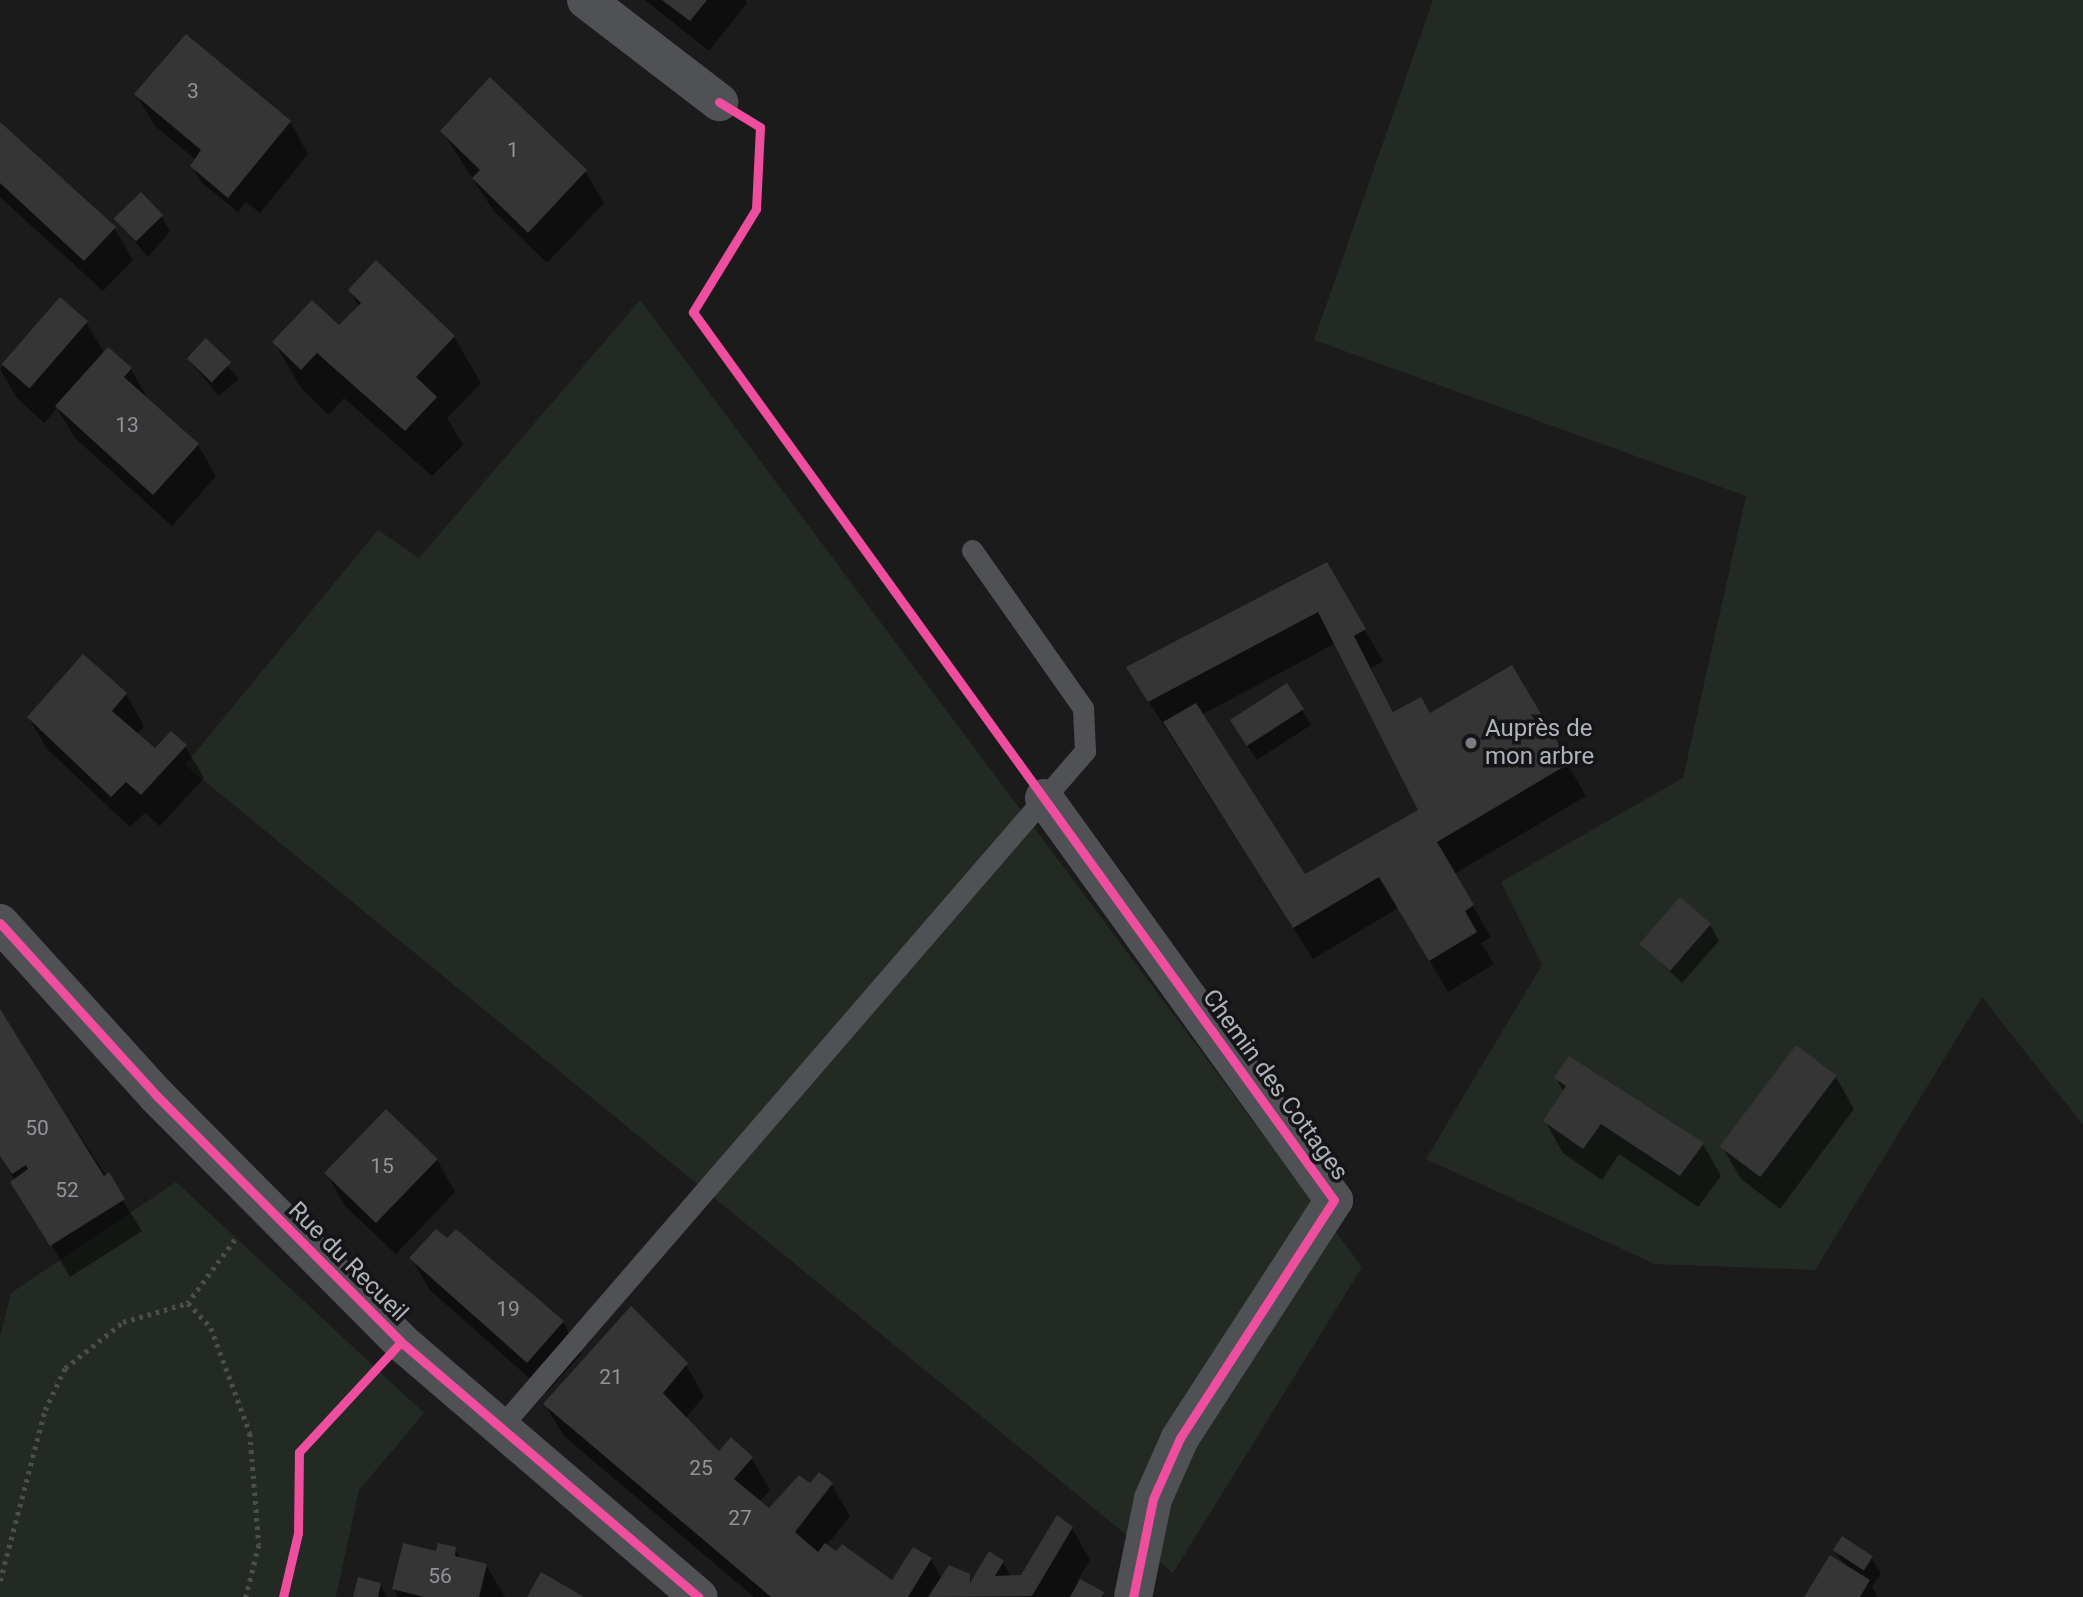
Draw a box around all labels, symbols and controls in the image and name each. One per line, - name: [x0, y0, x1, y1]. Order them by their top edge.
- house number: 3: [187, 78, 199, 104]
- house number: 1: [507, 137, 519, 163]
- house number: 13: [115, 412, 139, 438]
- place label: Auprès de mon arbre: [1485, 715, 1594, 771]
- marker: Auprès de mon arbre: [1463, 735, 1479, 751]
- street label: Chemin des Cottages: [1196, 984, 1354, 1186]
- house number: 50: [25, 1115, 49, 1141]
- house number: 15: [370, 1153, 394, 1179]
- house number: 52: [55, 1177, 79, 1203]
- street label: Rue du Recueil: [282, 1196, 414, 1328]
- house number: 19: [496, 1296, 520, 1322]
- house number: 21: [599, 1364, 623, 1390]
- house number: 25: [689, 1455, 713, 1481]
- house number: 27: [728, 1505, 752, 1531]
- house number: 56: [428, 1563, 452, 1589]

